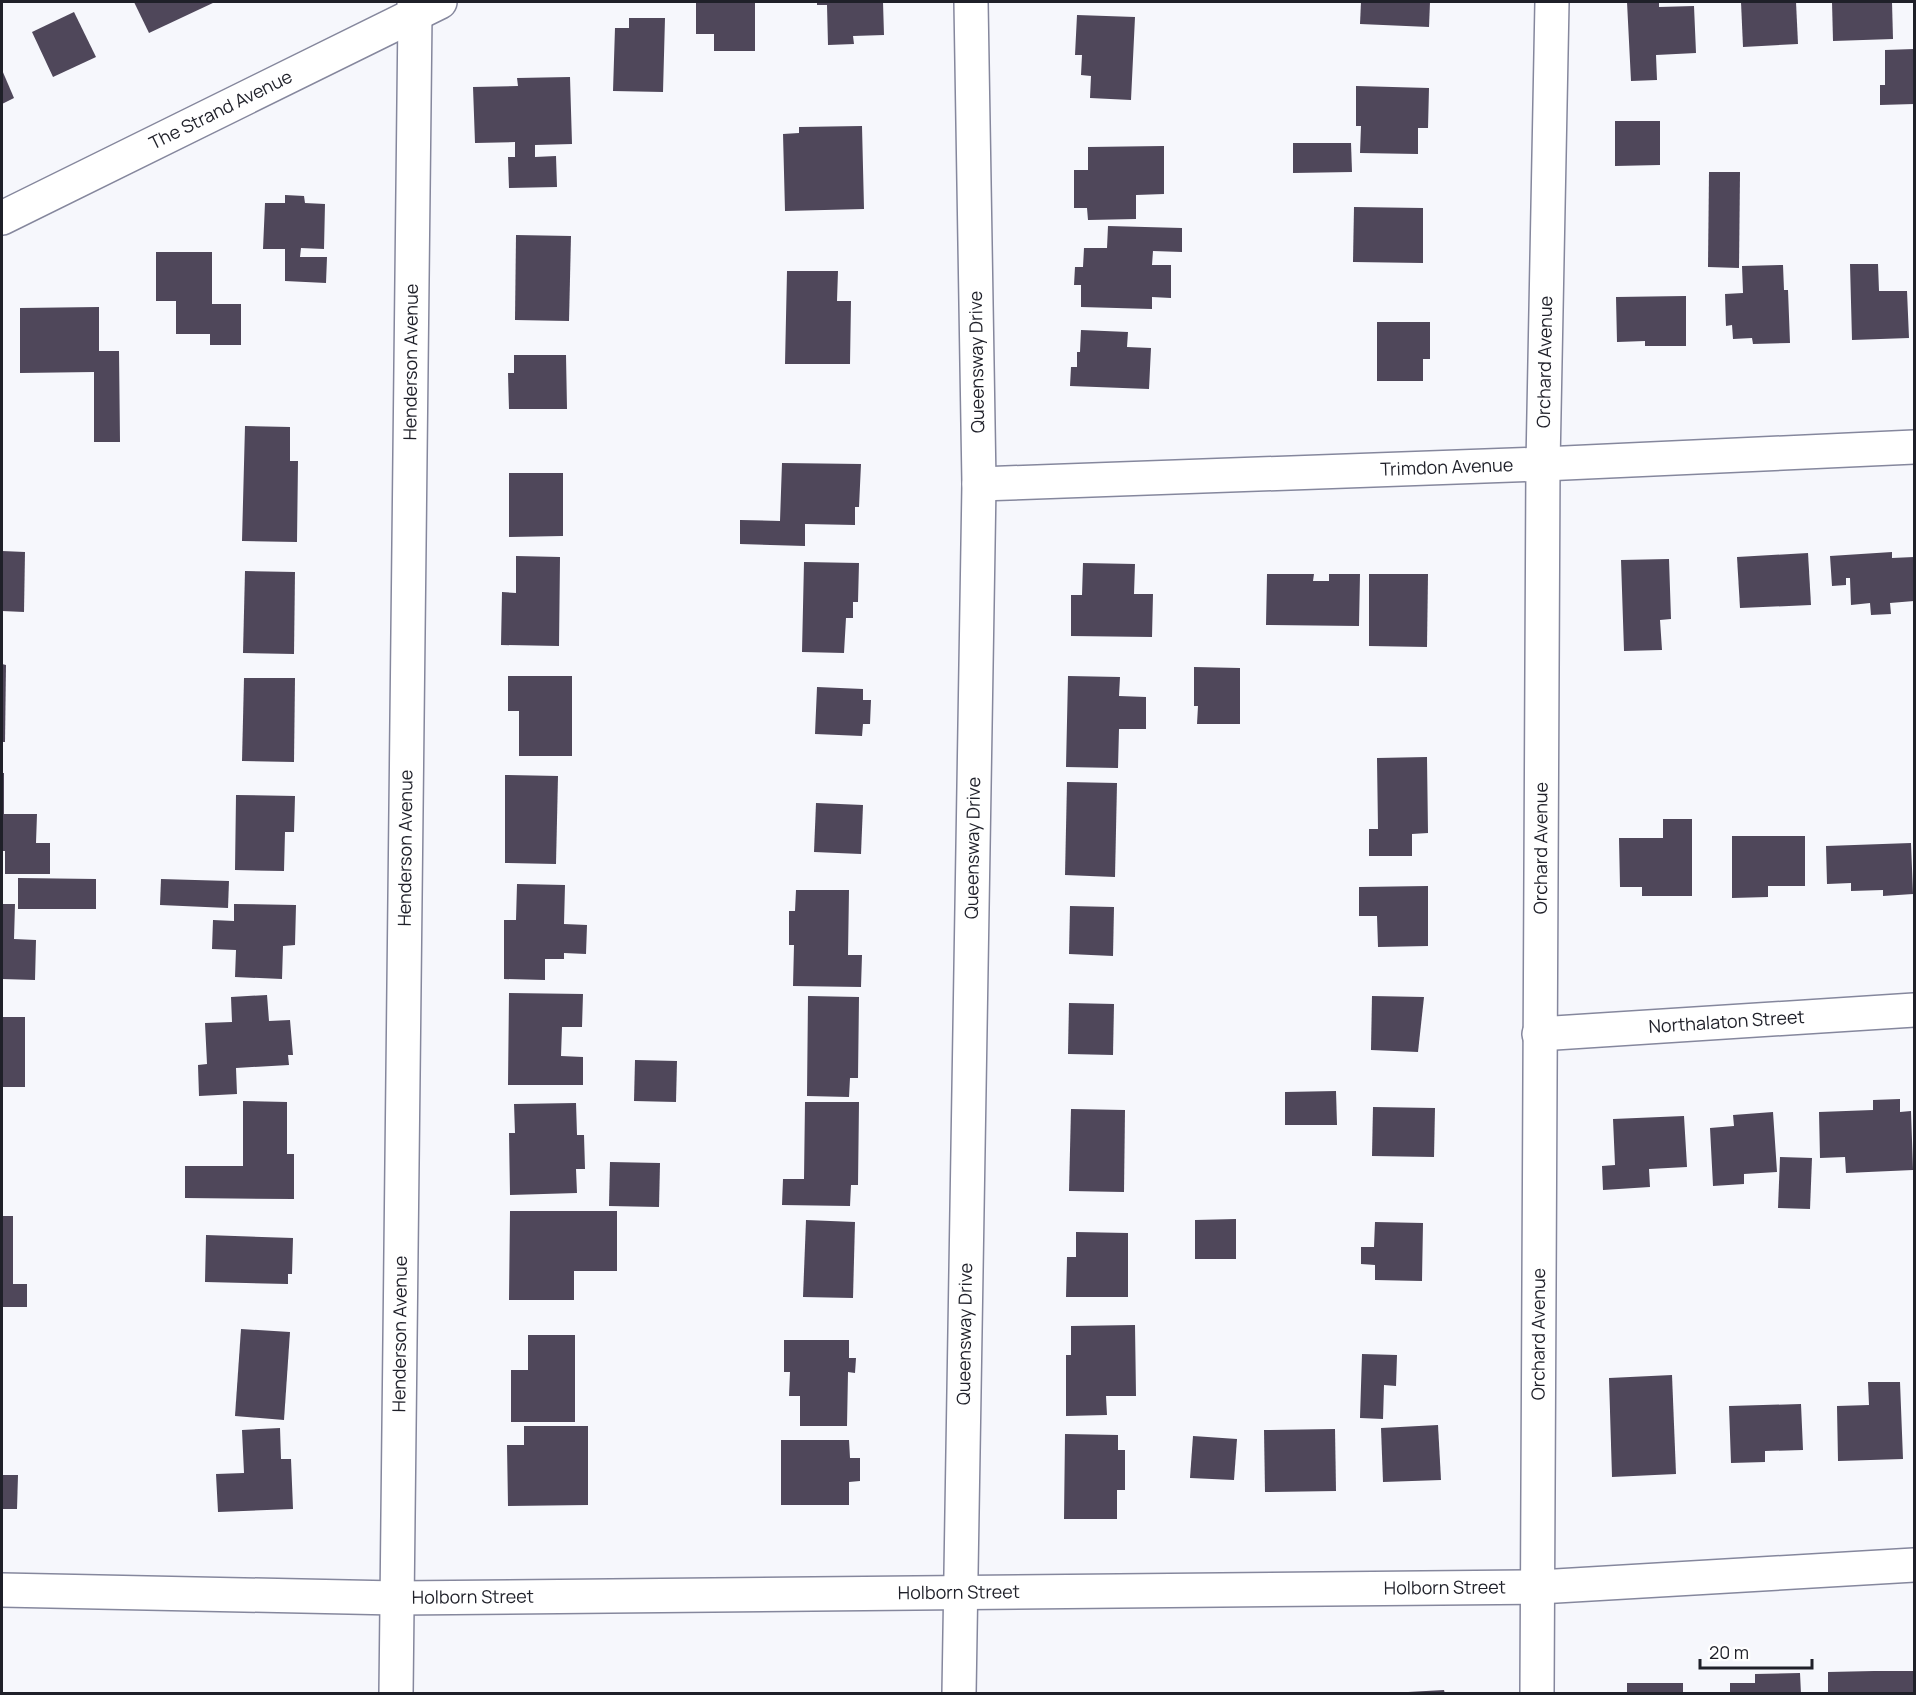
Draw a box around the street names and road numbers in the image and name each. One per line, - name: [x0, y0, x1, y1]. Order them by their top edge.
- street label: The Strand Avenue: [145, 64, 296, 155]
- street label: Henderson Avenue: [397, 284, 423, 441]
- street label: Queensway Drive: [963, 291, 989, 433]
- street label: Orchard Avenue: [1531, 296, 1557, 428]
- street label: Trimdon Avenue: [1380, 452, 1514, 481]
- street label: Henderson Avenue: [392, 770, 417, 927]
- street label: Queensway Drive: [959, 777, 985, 919]
- street label: Orchard Avenue: [1528, 782, 1552, 914]
- street label: Northalaton Street: [1648, 1004, 1805, 1038]
- street label: Henderson Avenue: [386, 1256, 412, 1412]
- street label: Queensway Drive: [951, 1263, 977, 1405]
- street label: Orchard Avenue: [1525, 1268, 1550, 1400]
- street label: Holborn Street: [1384, 1574, 1506, 1599]
- street label: Holborn Street: [898, 1579, 1020, 1604]
- street label: Holborn Street: [412, 1584, 534, 1609]

